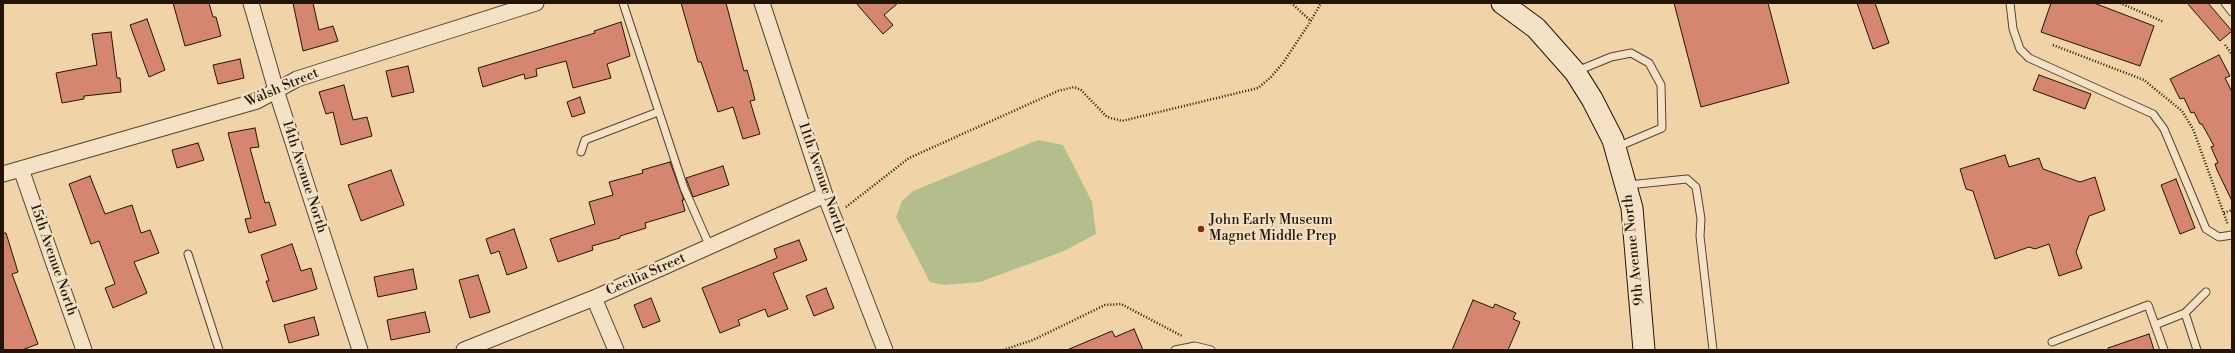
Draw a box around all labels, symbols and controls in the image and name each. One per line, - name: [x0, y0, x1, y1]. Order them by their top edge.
- street label: Walsh Street: [243, 65, 321, 111]
- street label: 14th Avenue North: [278, 119, 330, 235]
- street label: 11th Avenue North: [794, 120, 848, 236]
- street label: 9th Avenue North: [1620, 193, 1648, 307]
- street label: 15th Avenue North: [26, 202, 80, 318]
- place label: John Early Museum Magnet Middle Prep: [1209, 213, 1337, 246]
- marker: John Early Museum Magnet Middle Prep: [1196, 224, 1206, 234]
- street label: Cecilia Street: [604, 250, 688, 300]

